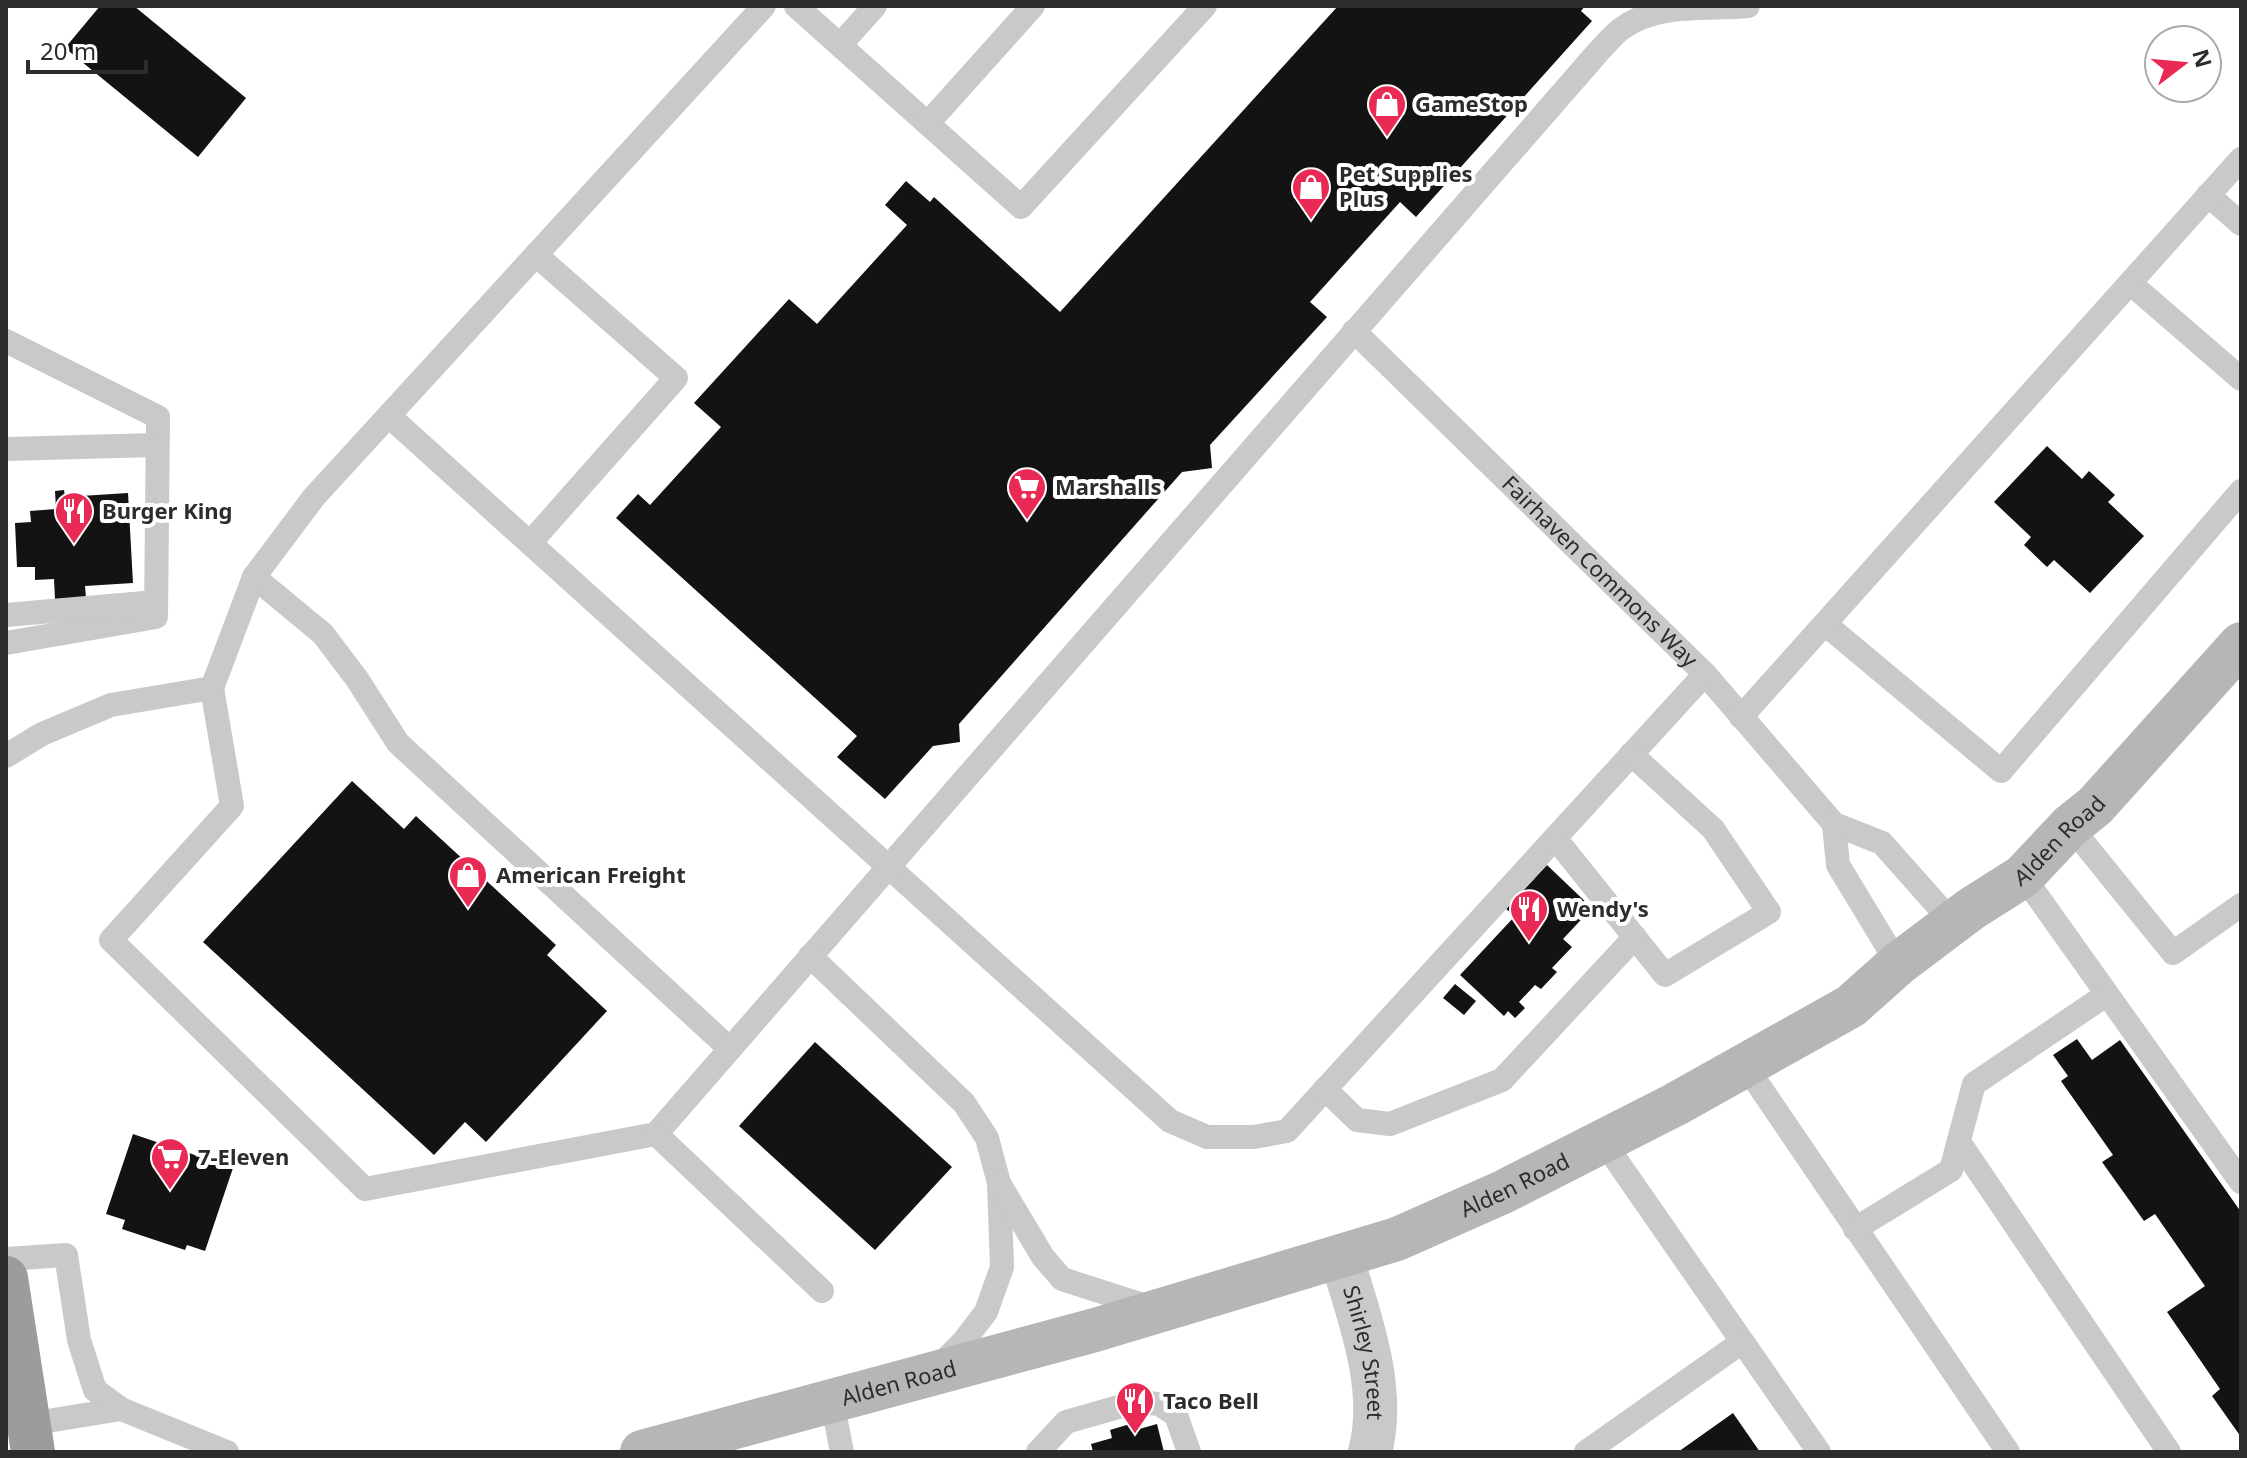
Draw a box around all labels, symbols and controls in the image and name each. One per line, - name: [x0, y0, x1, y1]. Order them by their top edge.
- scale bar: [28, 24, 146, 74]
- north arrow: [2143, 24, 2223, 104]
- text: 20 m: [40, 34, 96, 67]
- text: N: [2186, 45, 2220, 71]
- shop icon: GameStop: [1366, 83, 1408, 138]
- place label: GameStop: [1415, 88, 1528, 118]
- place label: Pet Supplies Plus: [1339, 158, 1473, 213]
- shop icon: Pet Supplies Plus: [1290, 166, 1332, 221]
- supermarket icon: Marshalls: [1006, 466, 1048, 521]
- street label: Fairhaven Commons Way: [1496, 468, 1706, 674]
- place label: Marshalls: [1055, 471, 1161, 501]
- restaurant icon: Burger King: [53, 490, 95, 545]
- place label: Burger King: [102, 495, 233, 525]
- street label: Alden Road: [2008, 789, 2112, 892]
- shop icon: American Freight: [447, 854, 489, 909]
- place label: American Freight: [496, 859, 686, 889]
- restaurant icon: Wendy's: [1508, 888, 1550, 943]
- place label: Wendy's: [1557, 893, 1649, 923]
- supermarket icon: 7-Eleven: [149, 1136, 191, 1191]
- place label: 7-Eleven: [198, 1141, 289, 1171]
- street label: Alden Road: [1455, 1145, 1574, 1223]
- street label: Shirley Street: [1337, 1282, 1391, 1421]
- street label: Alden Road: [838, 1352, 959, 1412]
- restaurant icon: Taco Bell: [1114, 1380, 1156, 1435]
- place label: Taco Bell: [1163, 1385, 1259, 1415]

